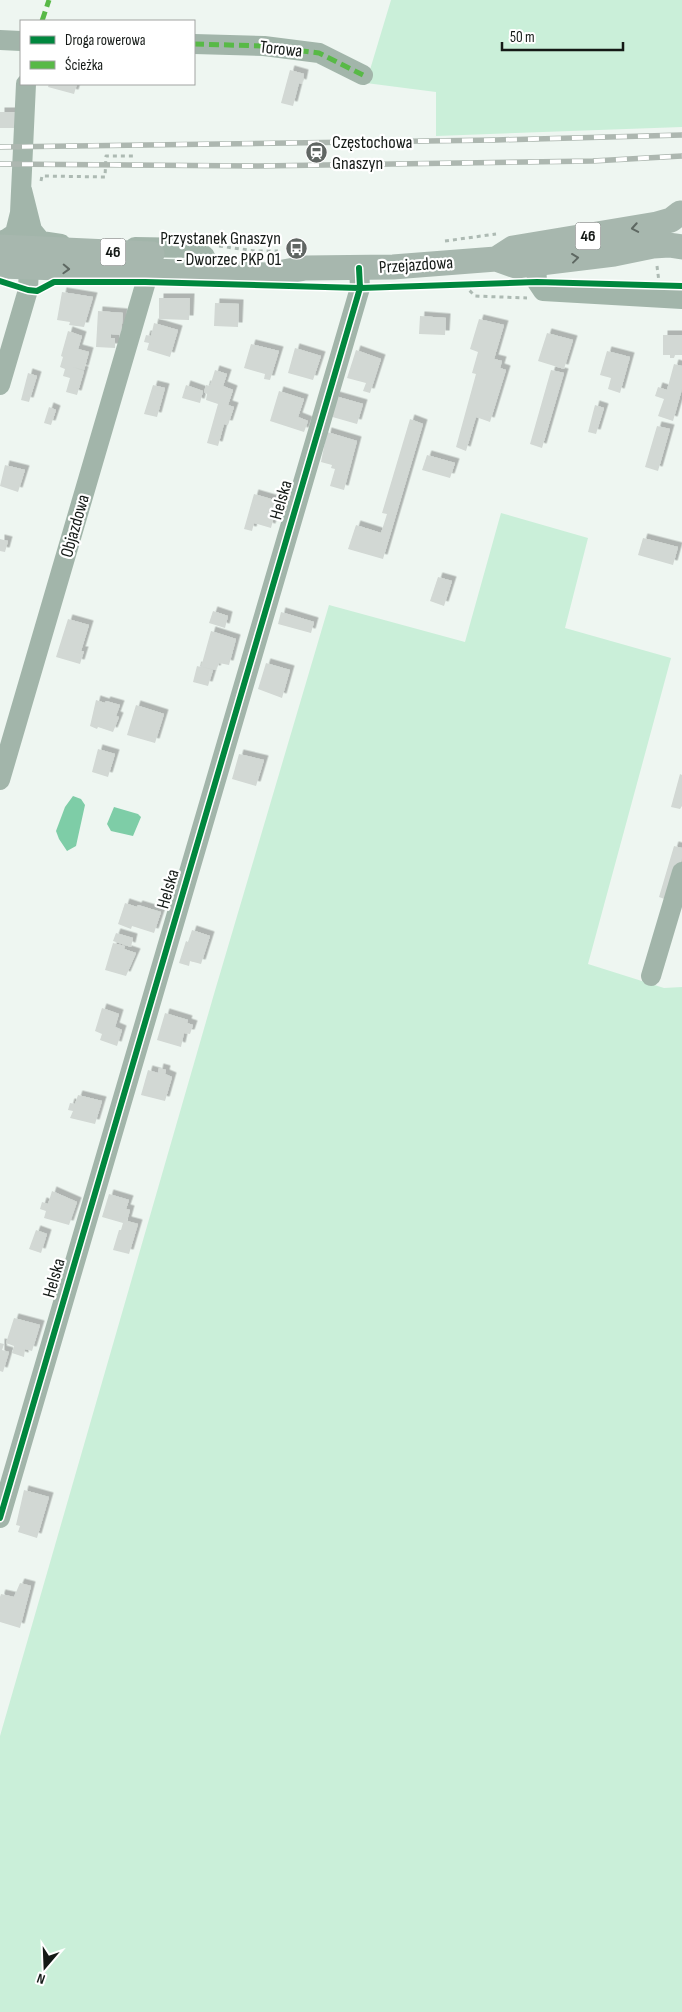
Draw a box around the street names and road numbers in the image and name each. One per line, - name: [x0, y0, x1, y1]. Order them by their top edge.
- street label: Torowa: [259, 36, 303, 62]
- road number: 46: [576, 222, 600, 250]
- road number: 46: [100, 238, 126, 266]
- street label: Przejazdowa: [378, 252, 454, 278]
- street label: Helska: [265, 478, 297, 522]
- street label: Objazdowa: [56, 492, 94, 560]
- street label: Helska: [152, 867, 184, 911]
- street label: Helska: [38, 1256, 70, 1300]

